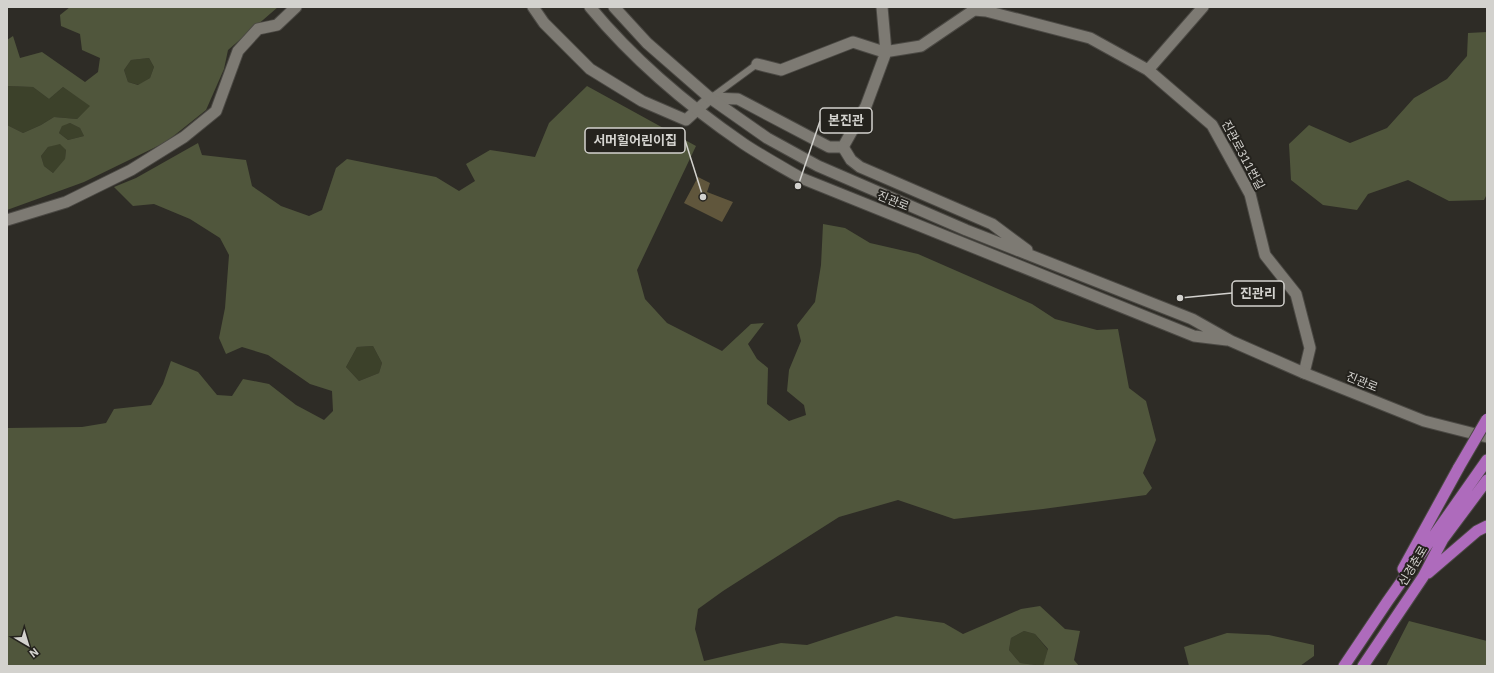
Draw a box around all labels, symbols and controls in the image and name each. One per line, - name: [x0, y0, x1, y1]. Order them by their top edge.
- callout: 본진관: [820, 108, 872, 133]
- text: 본진관: [828, 112, 864, 129]
- street label: 진관로311번길: [1219, 117, 1268, 192]
- callout: 서머힐어린이집: [585, 128, 685, 153]
- text: 서머힐어린이집: [593, 132, 677, 149]
- street label: 진관로: [875, 187, 911, 214]
- callout: 진관리: [1232, 281, 1284, 306]
- text: 진관리: [1240, 285, 1276, 302]
- street label: 진관로: [1344, 368, 1380, 395]
- street label: 신경춘로: [1395, 543, 1430, 589]
- north arrow: [8, 625, 48, 665]
- text: N: [27, 645, 42, 661]

